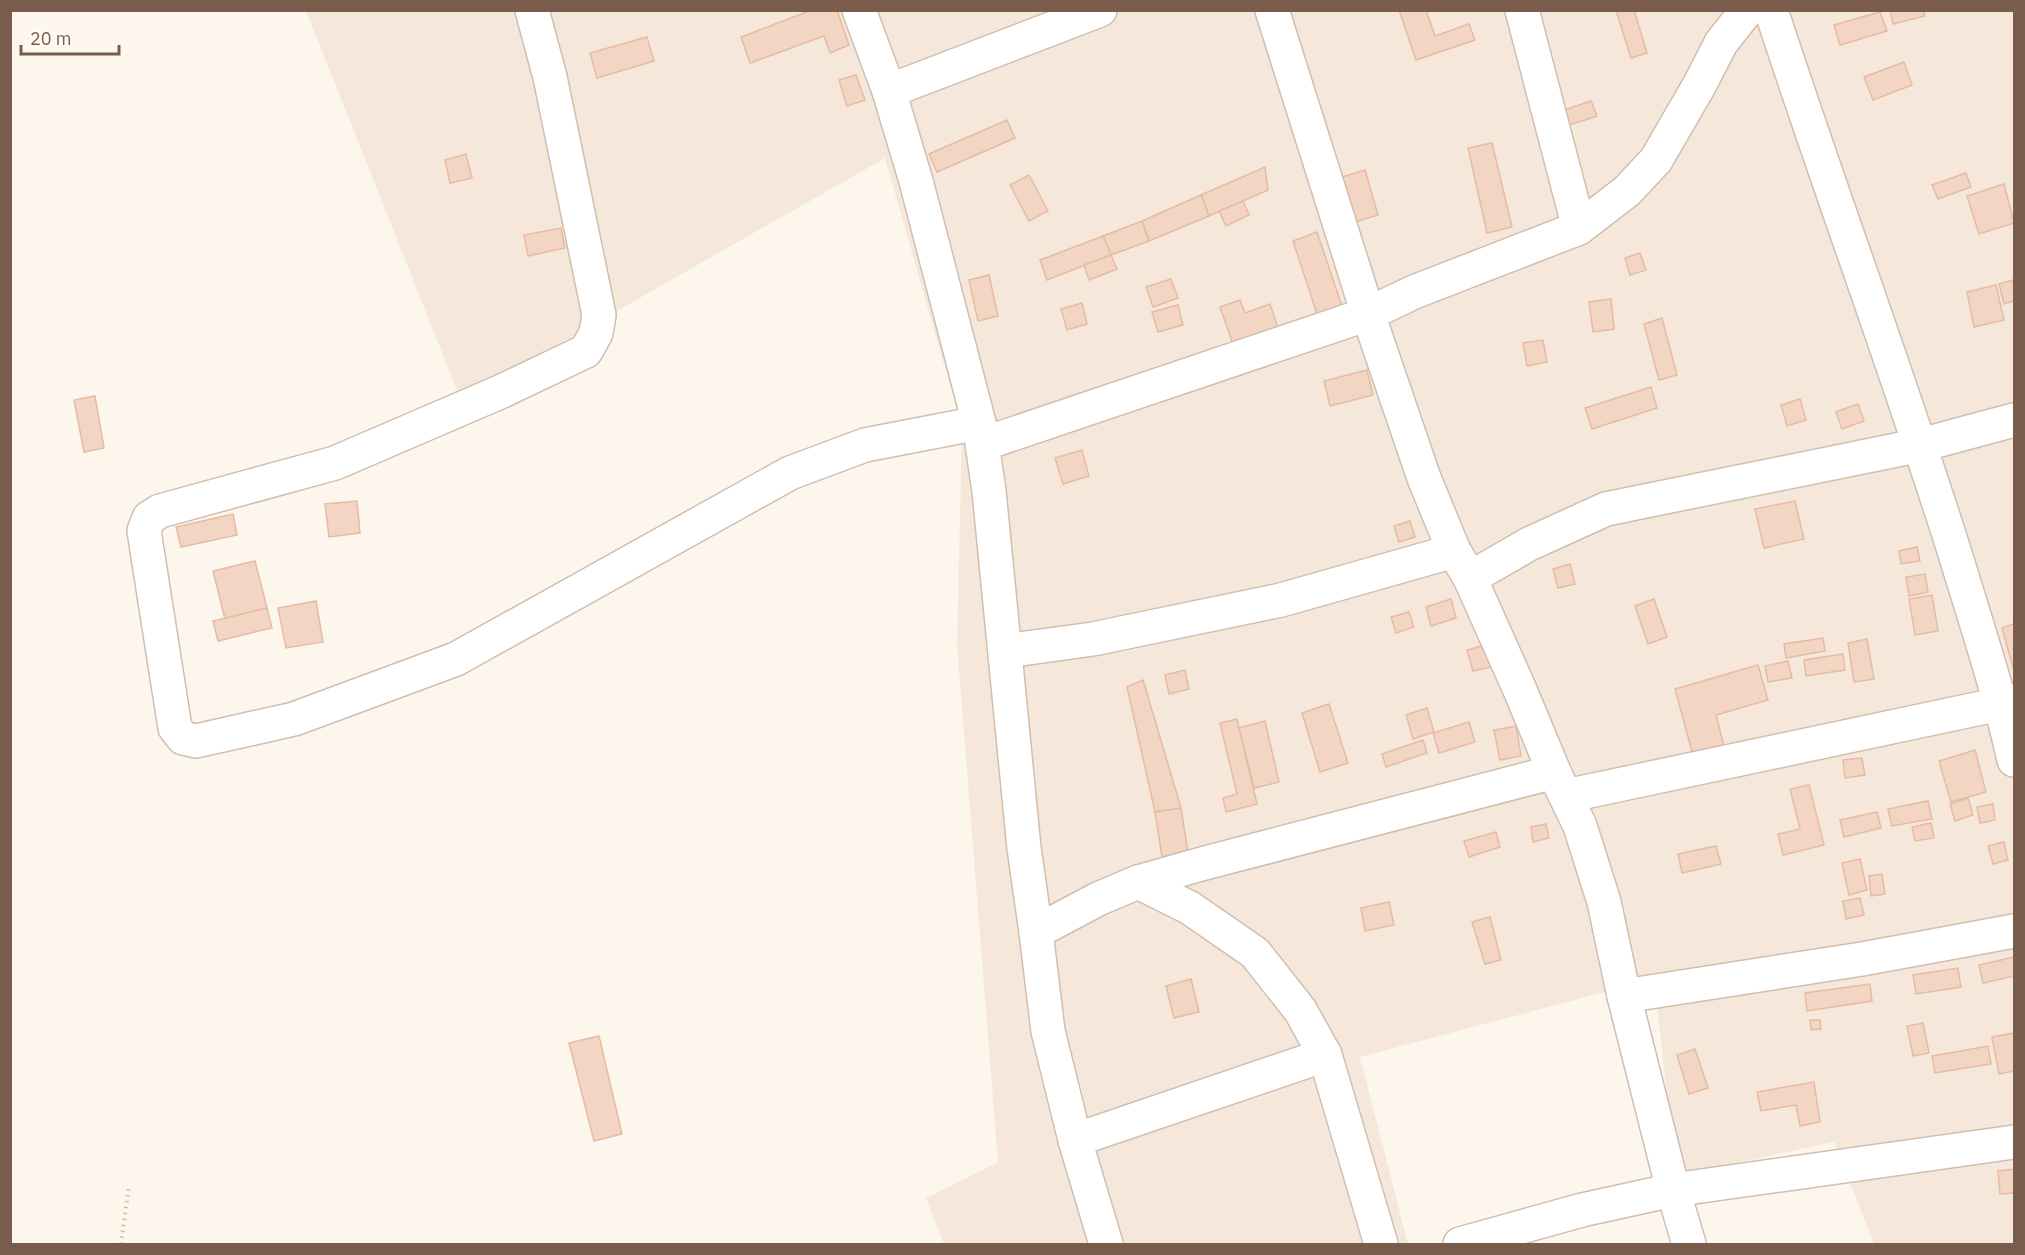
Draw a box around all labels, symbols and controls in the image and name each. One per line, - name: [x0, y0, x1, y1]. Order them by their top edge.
- scale bar: [21, 18, 118, 56]
- text: 20 m: [30, 27, 72, 50]

